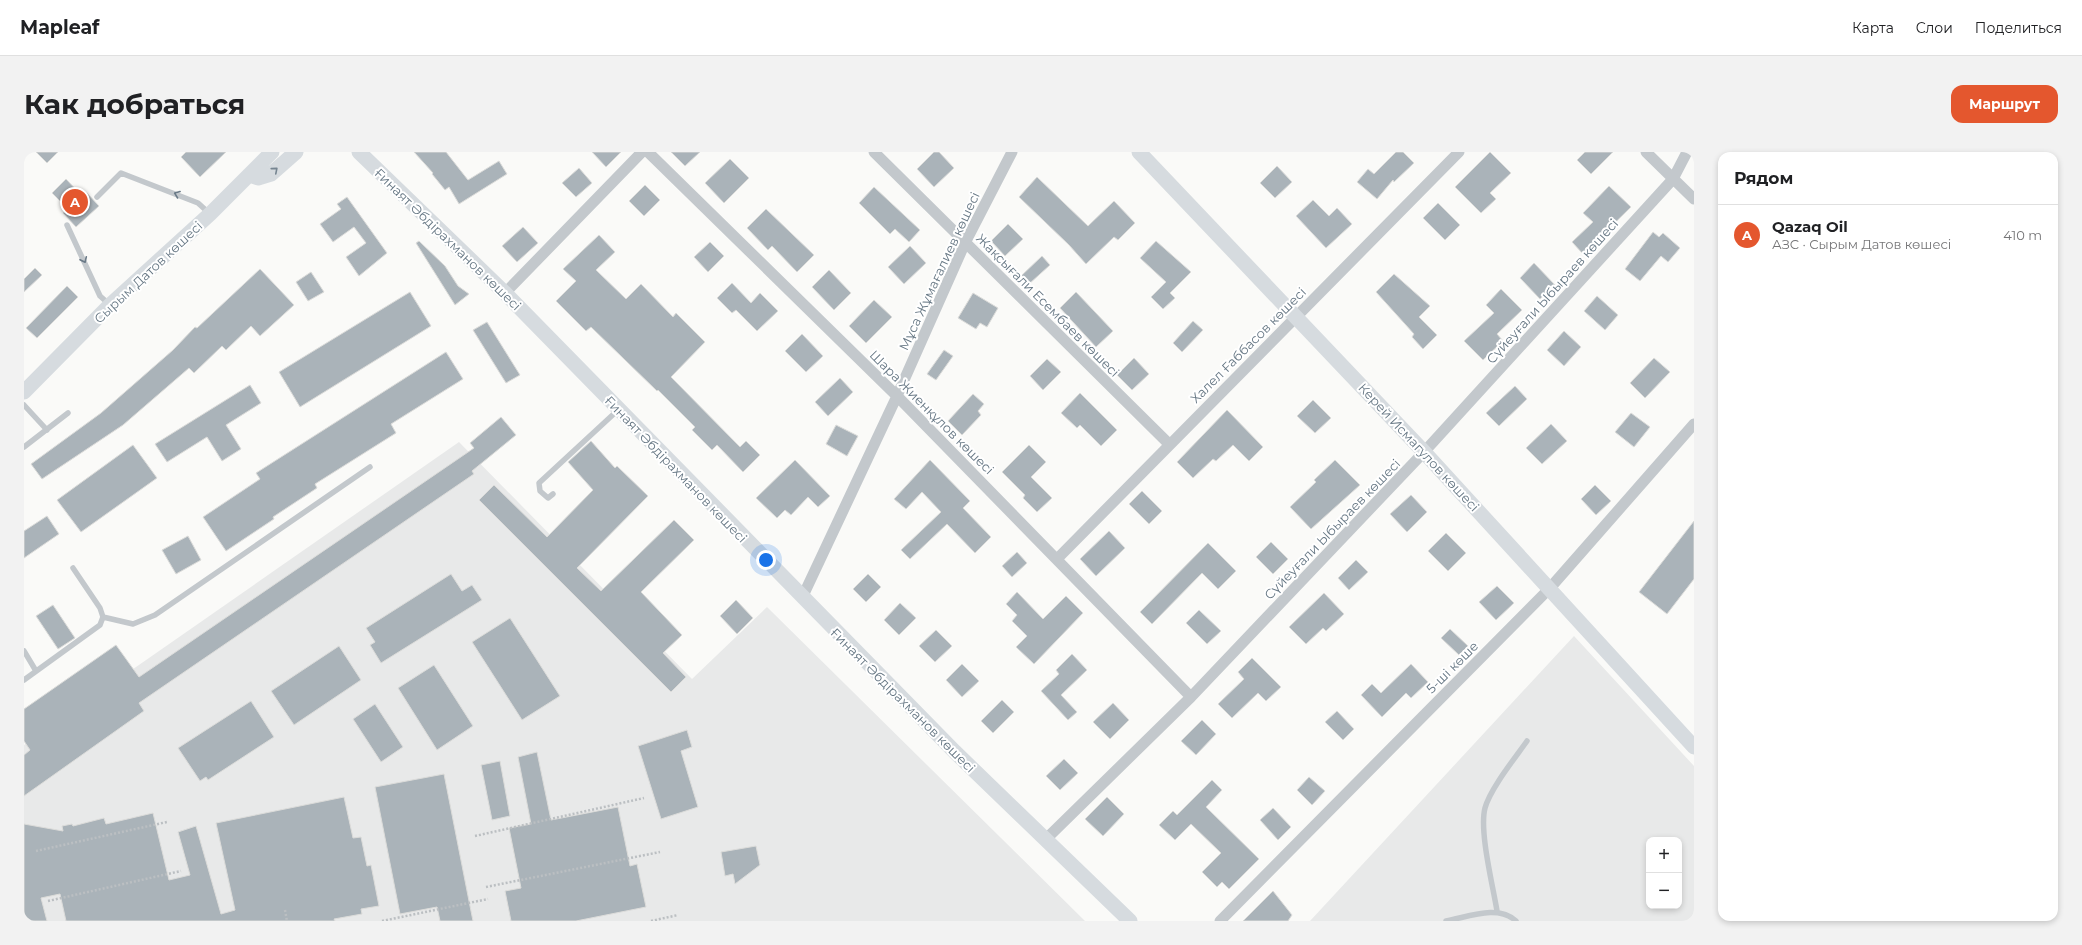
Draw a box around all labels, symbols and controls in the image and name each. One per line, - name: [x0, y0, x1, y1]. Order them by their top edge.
- text: Mapleaf: [20, 16, 99, 39]
- text: Карта: [1852, 19, 1894, 37]
- text: Слои: [1916, 19, 1953, 37]
- text: Поделиться: [1975, 19, 2062, 37]
- button: Маршрут: [1951, 85, 2058, 123]
- text: Как добраться: [24, 87, 245, 121]
- street label: Ғинаят Әбдірахманов көшесі: [371, 165, 525, 313]
- one-way arrow: [270, 167, 277, 174]
- text: Рядом: [1734, 168, 1793, 188]
- pin: A: [62, 187, 88, 217]
- street label: Мұса Жұмағалиев көшесі: [895, 189, 983, 353]
- one-way arrow: [173, 191, 180, 199]
- street label: Сүйеуғали Ыбыраев көшесi: [1483, 215, 1621, 367]
- text: Qazaq Oil: [1772, 217, 1848, 236]
- street label: Сырым Датов көшесі: [91, 218, 205, 326]
- text: A: [1742, 227, 1752, 243]
- text: 410 m: [2003, 227, 2042, 243]
- street label: Жақсығали Есембаев көшесi: [973, 230, 1123, 380]
- text: АЗС · Сырым Датов көшесі: [1772, 236, 1951, 252]
- one-way arrow: [79, 256, 87, 264]
- street label: Халел Ғаббасов көшесі: [1187, 284, 1309, 406]
- street label: Шара Жиенқұлов көшесі: [867, 347, 997, 477]
- street label: Керей Исмагулов көшесі: [1355, 380, 1483, 514]
- street label: Ғинаят Әбдірахманов көшесі: [602, 392, 750, 546]
- street label: Сүйеуғали Ыбыраев көшесi: [1261, 455, 1403, 603]
- your location: [756, 550, 776, 570]
- street label: Ғинаят Әбдірахманов көшесі: [827, 624, 979, 776]
- street label: 5-шi көше: [1423, 638, 1481, 696]
- map controls: [1646, 837, 1682, 909]
- button: +: [1646, 837, 1682, 873]
- button: −: [1646, 873, 1682, 909]

